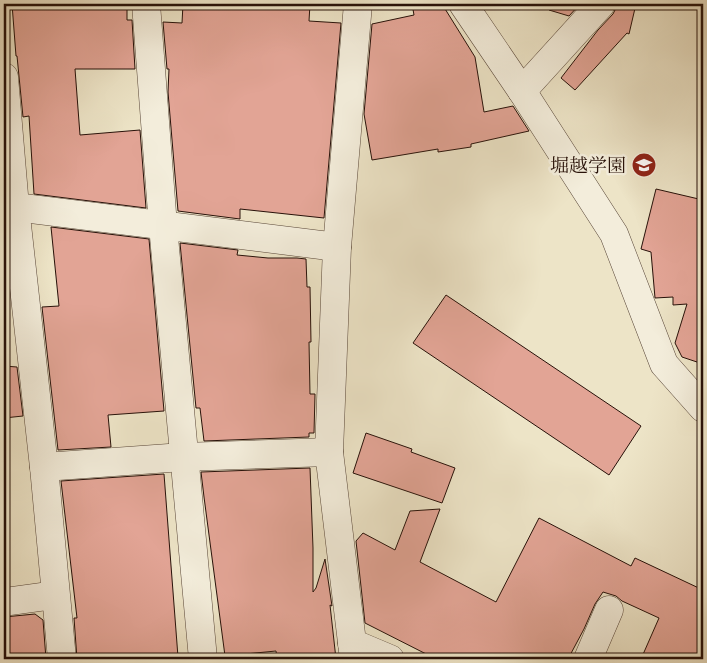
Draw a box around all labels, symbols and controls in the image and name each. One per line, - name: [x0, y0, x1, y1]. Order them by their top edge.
- school or university icon: 堀越学園: [631, 152, 657, 178]
- place label: 堀越学園: [550, 153, 626, 179]

